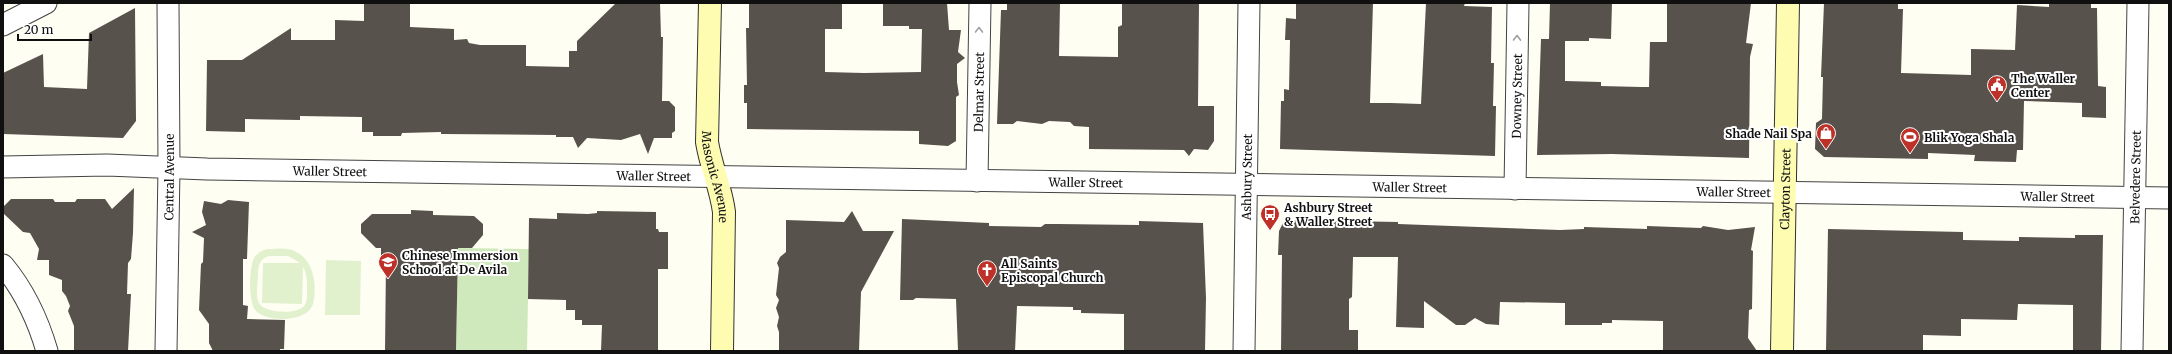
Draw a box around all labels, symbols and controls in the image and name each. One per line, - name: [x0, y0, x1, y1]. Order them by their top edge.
- scale bar: [18, 16, 91, 42]
- text: 20 m: [24, 22, 53, 37]
- one-way arrow: [975, 27, 983, 33]
- one-way arrow: [1513, 35, 1522, 41]
- street label: Delmar Street: [970, 51, 987, 132]
- street label: Downey Street: [1508, 53, 1525, 139]
- place label: The Waller Center: [2011, 71, 2076, 100]
- public building icon: The Waller Center: [1986, 74, 2008, 102]
- shop icon: Shade Nail Spa: [1815, 122, 1837, 150]
- place label: Shade Nail Spa: [1725, 126, 1812, 141]
- sports icon: Blik Yoga Shala: [1899, 126, 1921, 154]
- place label: Blik Yoga Shala: [1924, 130, 2015, 145]
- street label: Belvedere Street: [2127, 130, 2143, 224]
- street label: Masonic Avenue: [699, 131, 732, 223]
- street label: Central Avenue: [161, 133, 177, 221]
- street label: Ashbury Street: [1238, 133, 1255, 221]
- street label: Clayton Street: [1777, 148, 1793, 230]
- street label: Waller Street: [292, 163, 367, 179]
- street label: Waller Street: [616, 168, 691, 184]
- street label: Waller Street: [1048, 174, 1123, 190]
- street label: Waller Street: [1371, 179, 1447, 195]
- street label: Waller Street: [1695, 184, 1771, 200]
- street label: Waller Street: [2019, 188, 2095, 204]
- place label: Ashbury Street & Waller Street: [1283, 200, 1373, 229]
- bus stop icon: Ashbury Street & Waller Street: [1259, 203, 1281, 231]
- place label: Chinese Immersion School at De Avila: [402, 248, 518, 277]
- school or university icon: Chinese Immersion School at De Avila: [377, 251, 399, 279]
- place label: All Saints Episcopal Church: [1000, 256, 1104, 285]
- church icon: All Saints Episcopal Church: [976, 259, 998, 287]

